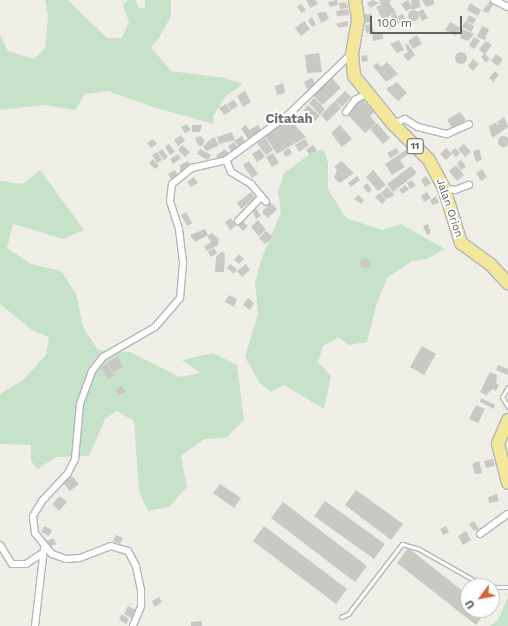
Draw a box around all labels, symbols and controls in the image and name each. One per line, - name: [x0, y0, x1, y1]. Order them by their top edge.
- scale bar: [372, 8, 464, 34]
- text: 100 m: [377, 16, 412, 30]
- district label: Citatah: [265, 111, 313, 127]
- road number: 11: [406, 138, 424, 154]
- street label: Jalan Orion: [433, 177, 465, 239]
- north arrow: [460, 578, 500, 618]
- text: U: [463, 597, 478, 611]

